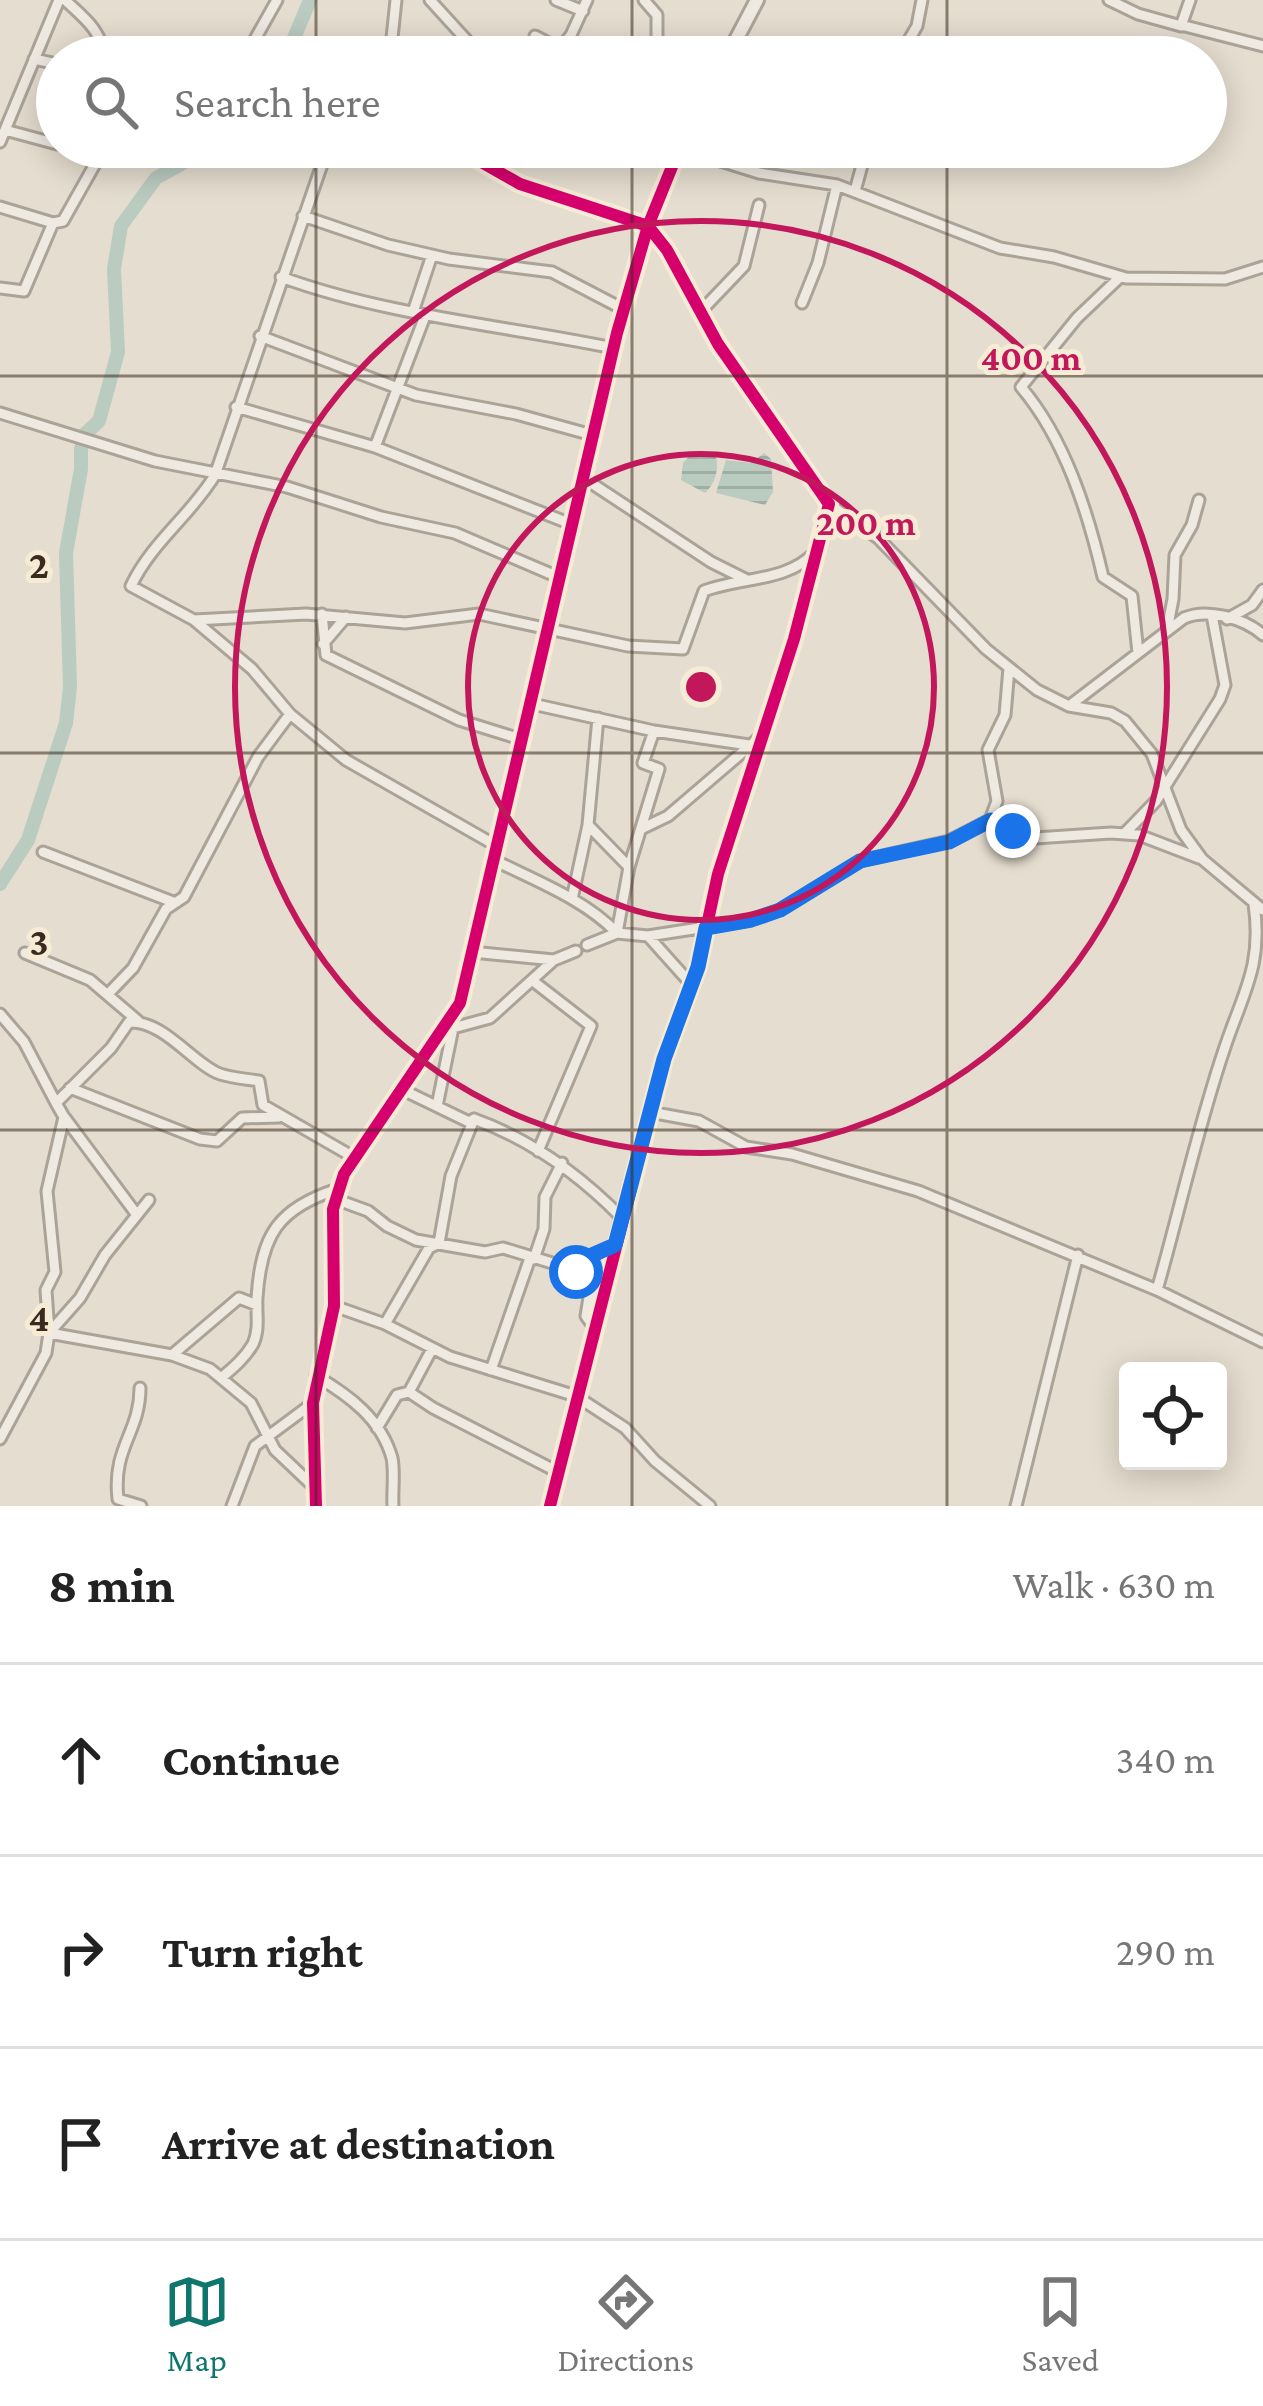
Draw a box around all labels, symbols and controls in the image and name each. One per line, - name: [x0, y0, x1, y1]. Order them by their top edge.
- search box: [36, 36, 1227, 168]
- icon: search: [78, 69, 144, 135]
- text: Search here: [174, 77, 381, 127]
- text: 400 m: [981, 338, 1082, 378]
- text: 200 m: [816, 503, 916, 543]
- text: 2: [29, 543, 49, 586]
- centre of rings: [680, 666, 722, 708]
- route end: [986, 804, 1040, 858]
- text: 3: [29, 920, 49, 963]
- route start: [549, 1245, 603, 1299]
- text: 4: [28, 1296, 50, 1339]
- map controls: [1119, 1362, 1227, 1470]
- button: locate: [1119, 1362, 1227, 1470]
- text: 8 min: [48, 1556, 175, 1613]
- text: Walk · 630 m: [1012, 1563, 1215, 1606]
- icon: ahead: [48, 1727, 114, 1793]
- text: Continue: [162, 1735, 340, 1785]
- text: 340 m: [1116, 1738, 1215, 1781]
- icon: right: [48, 1919, 114, 1985]
- text: Turn right: [162, 1927, 363, 1977]
- text: 290 m: [1116, 1930, 1215, 1973]
- icon: arrive: [48, 2111, 114, 2177]
- text: Arrive at destination: [162, 2119, 555, 2169]
- tab: Map: [164, 2269, 230, 2378]
- tab: Directions: [558, 2269, 694, 2378]
- tab: Saved: [1022, 2269, 1099, 2378]

